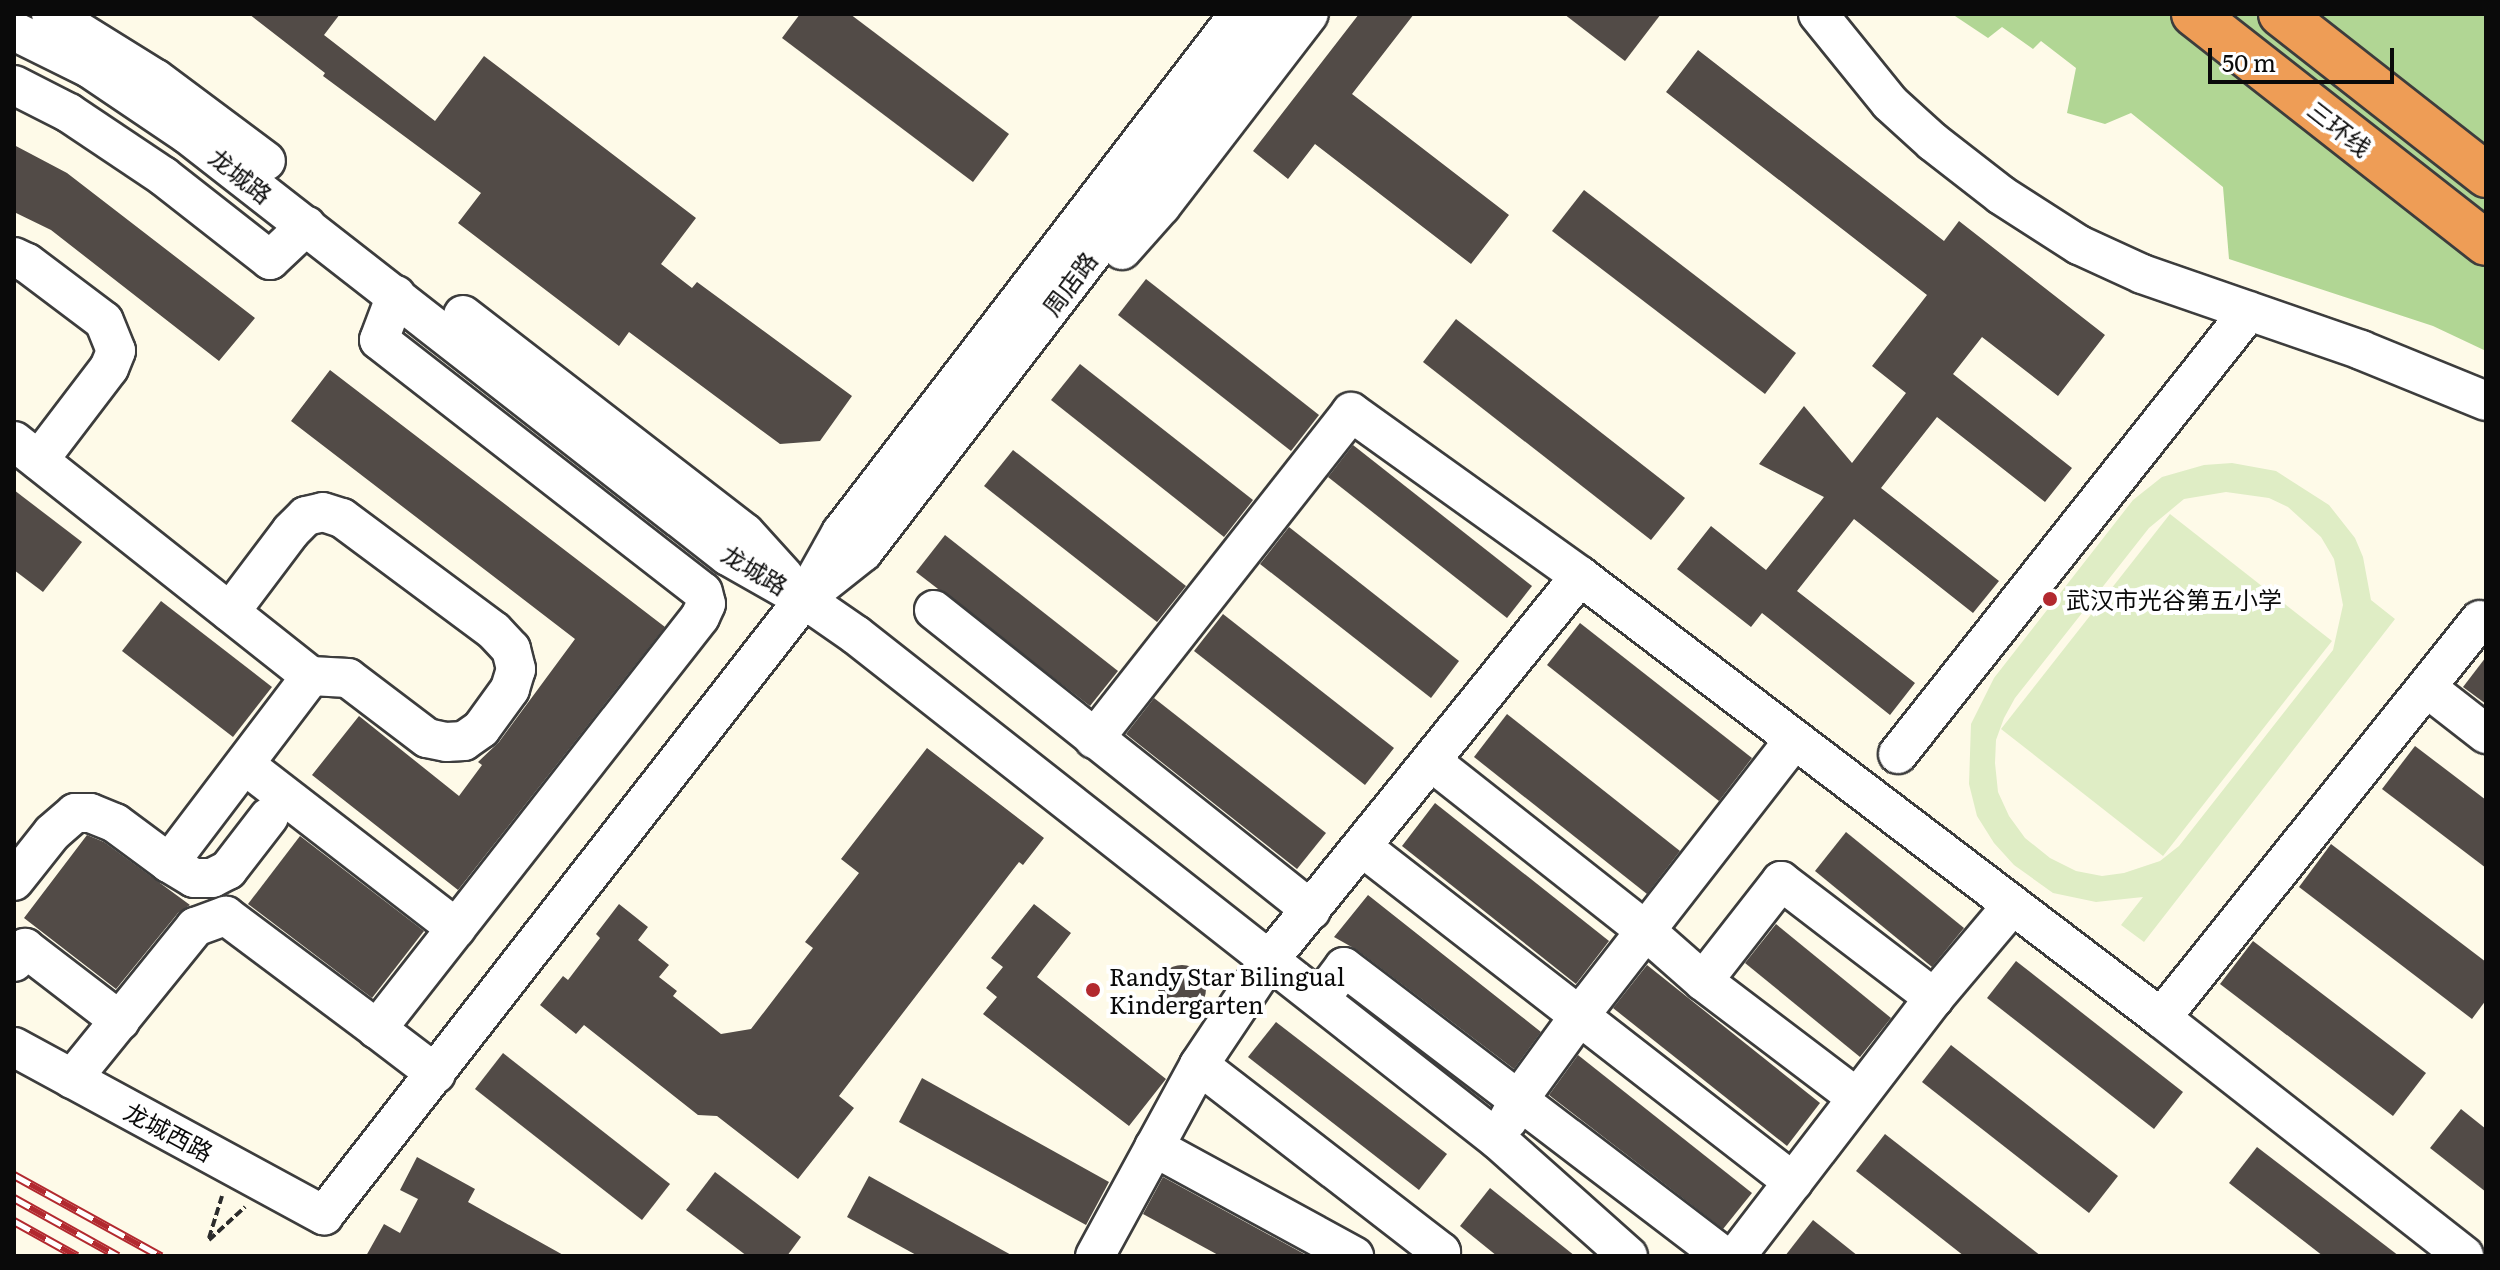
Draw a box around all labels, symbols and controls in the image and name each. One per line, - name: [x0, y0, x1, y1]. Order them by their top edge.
- scale bar: [2212, 32, 2398, 82]
- text: 50 m: [2222, 44, 2276, 79]
- street label: 三环线: [2303, 94, 2377, 162]
- street label: 龙城路: [204, 141, 278, 209]
- street label: 周店路: [1036, 246, 1102, 320]
- street label: 龙城路: [717, 538, 793, 600]
- place label: 武汉市光谷第五小学: [2066, 585, 2282, 613]
- marker: 武汉市光谷第五小学: [2041, 590, 2059, 608]
- place label: Randy Star Bilingual Kindergarten: [1109, 962, 1345, 1018]
- marker: Randy Star Bilingual Kindergarten: [1084, 981, 1102, 999]
- street label: 龙城西路: [120, 1096, 218, 1166]

